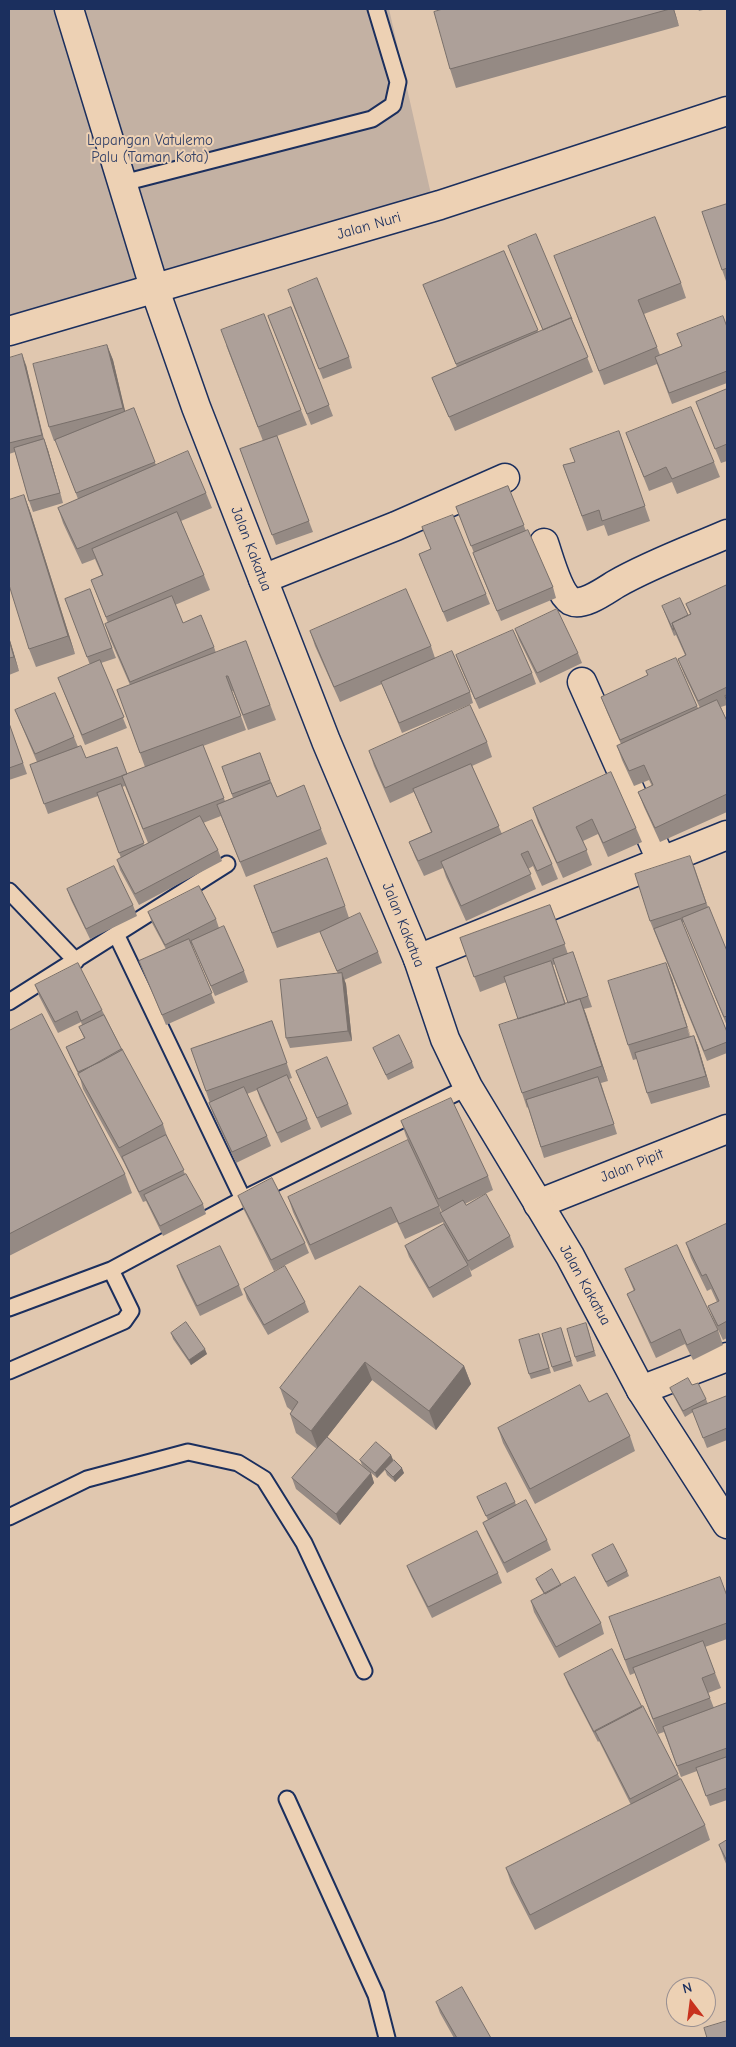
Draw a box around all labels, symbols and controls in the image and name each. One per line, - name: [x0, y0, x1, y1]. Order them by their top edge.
- park label: Lapangan Vatulemo Palu (Taman Kota): [87, 132, 213, 167]
- street label: Jalan Nuri: [335, 208, 403, 244]
- street label: Jalan Kakatua: [227, 504, 275, 594]
- street label: Jalan Kakatua: [378, 880, 428, 970]
- street label: Jalan Pipit: [598, 1145, 666, 1187]
- street label: Jalan Kakatua: [555, 1242, 615, 1328]
- north arrow: [666, 1977, 716, 2027]
- text: N: [681, 1979, 694, 1997]

